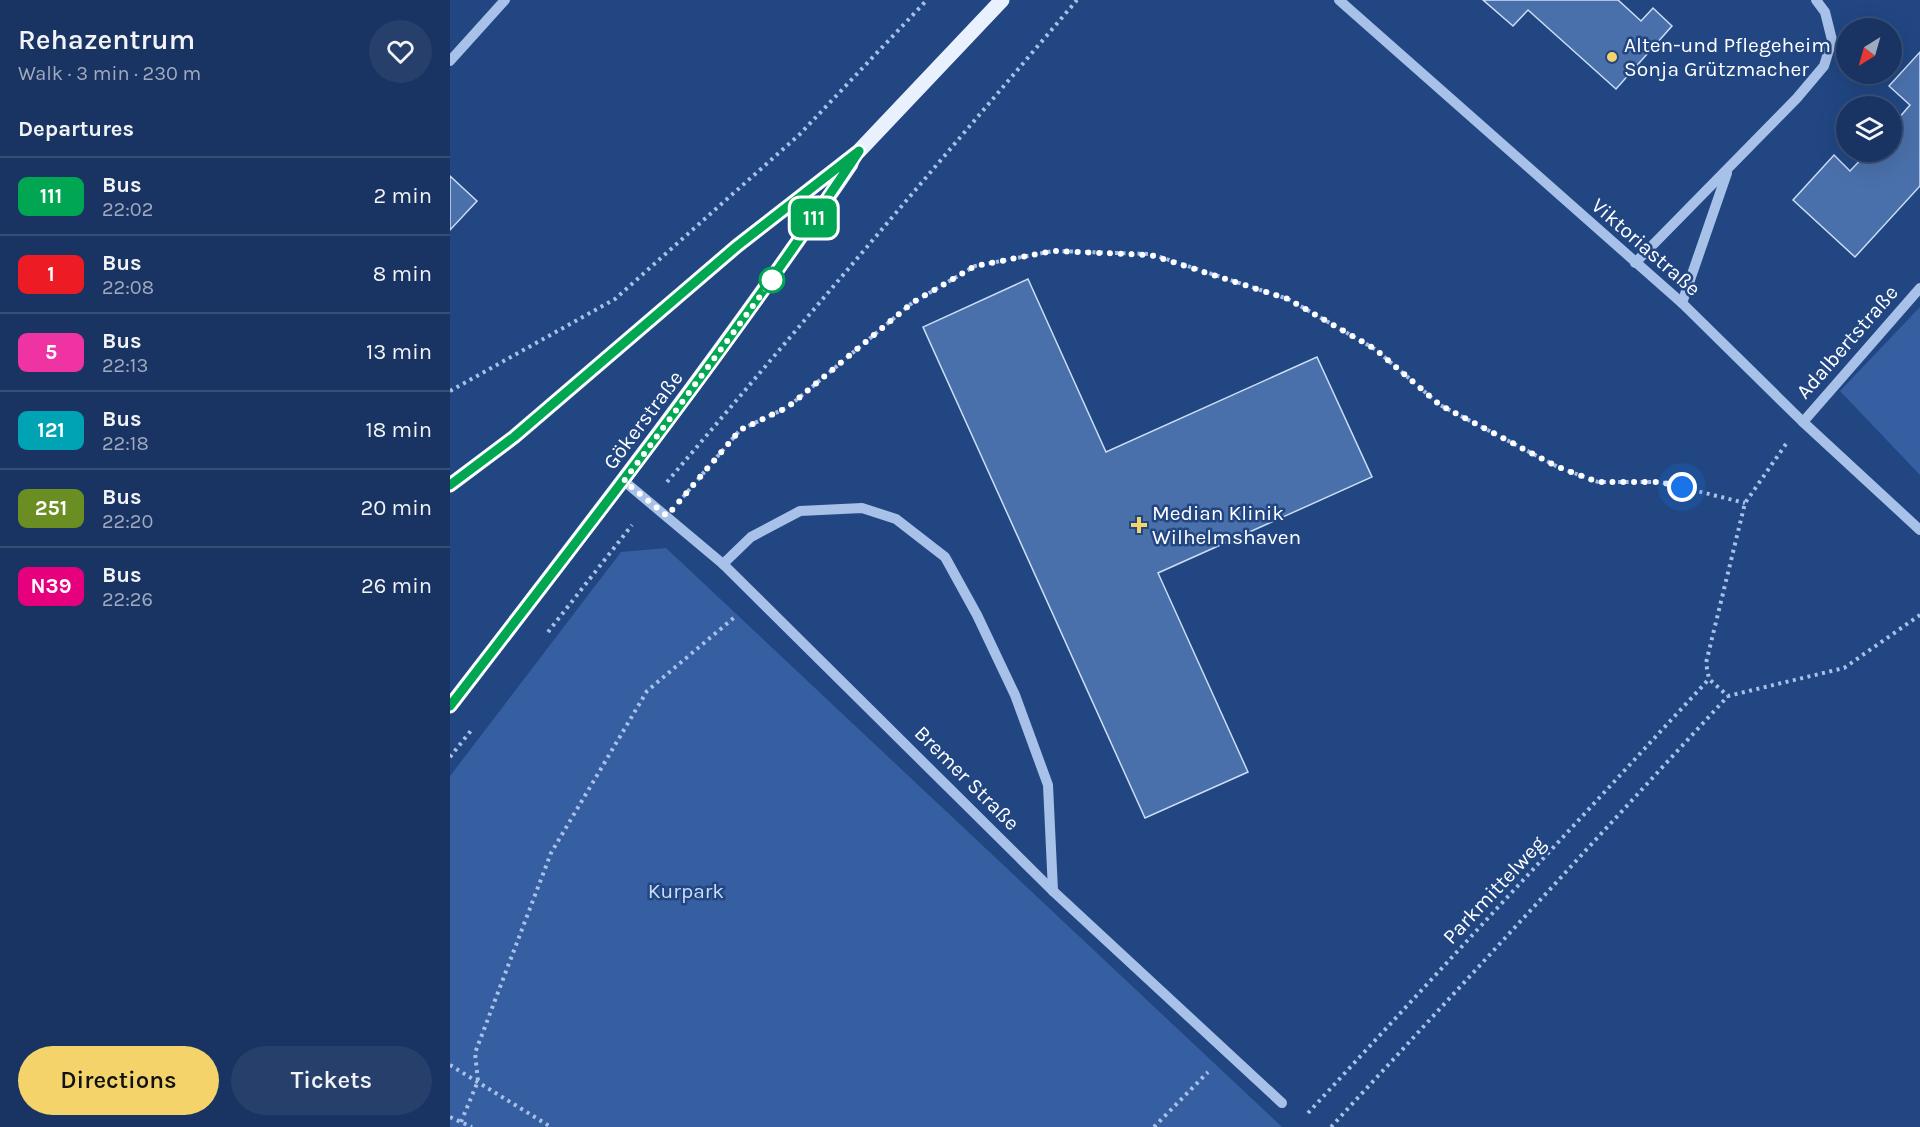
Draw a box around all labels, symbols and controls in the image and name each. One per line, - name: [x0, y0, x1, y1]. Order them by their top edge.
- north arrow: [1836, 18, 1902, 84]
- map controls: [1836, 18, 1902, 162]
- button: heart: [369, 20, 432, 83]
- text: Rehazentrum: [18, 23, 195, 56]
- place label: Alten-und Pflegeheim Sonja Grützmacher: [1624, 33, 1831, 81]
- marker: Alten-und Pflegeheim Sonja Grützmacher: [1605, 50, 1619, 64]
- text: Walk · 3 min · 230 m: [18, 62, 201, 85]
- button: layers: [1836, 96, 1902, 162]
- text: Departures: [18, 116, 134, 142]
- text: Bus: [102, 172, 142, 198]
- text: 2 min: [374, 183, 432, 209]
- text: 111: [40, 184, 62, 208]
- street label: Viktoriastraße: [1587, 193, 1705, 301]
- text: 22:02: [102, 198, 153, 221]
- line badge: 111: [780, 198, 848, 238]
- text: 111: [803, 206, 825, 230]
- text: Bus: [102, 250, 142, 276]
- text: 8 min: [373, 261, 432, 287]
- text: 1: [47, 262, 55, 286]
- unlabelled marker: [759, 267, 785, 293]
- text: 22:08: [102, 276, 154, 299]
- street label: Adalbertstraße: [1791, 280, 1903, 404]
- text: Bus: [102, 328, 142, 354]
- text: 13 min: [366, 339, 432, 365]
- text: 5: [45, 340, 57, 364]
- text: 22:13: [102, 354, 148, 377]
- street label: Gökerstraße: [598, 366, 688, 474]
- text: Bus: [102, 406, 142, 432]
- text: 18 min: [366, 417, 432, 443]
- text: 121: [37, 418, 65, 442]
- text: 22:18: [102, 432, 149, 455]
- your location: [1667, 472, 1697, 502]
- text: Bus: [102, 484, 142, 510]
- text: 20 min: [361, 495, 432, 521]
- text: 251: [35, 496, 67, 520]
- place label: Median Klinik Wilhelmshaven: [1152, 501, 1301, 549]
- text: 22:20: [102, 510, 153, 533]
- marker: Median Klinik Wilhelmshaven: [1130, 516, 1148, 534]
- text: Bus: [102, 562, 142, 588]
- text: 26 min: [361, 573, 432, 599]
- text: N39: [31, 574, 71, 598]
- text: 22:26: [102, 588, 153, 611]
- street label: Bremer Straße: [910, 721, 1024, 835]
- street label: Parkmittelweg: [1438, 831, 1550, 949]
- park label: Kurpark: [648, 879, 724, 903]
- button: Directions: [18, 1046, 219, 1115]
- button: Tickets: [231, 1046, 432, 1115]

